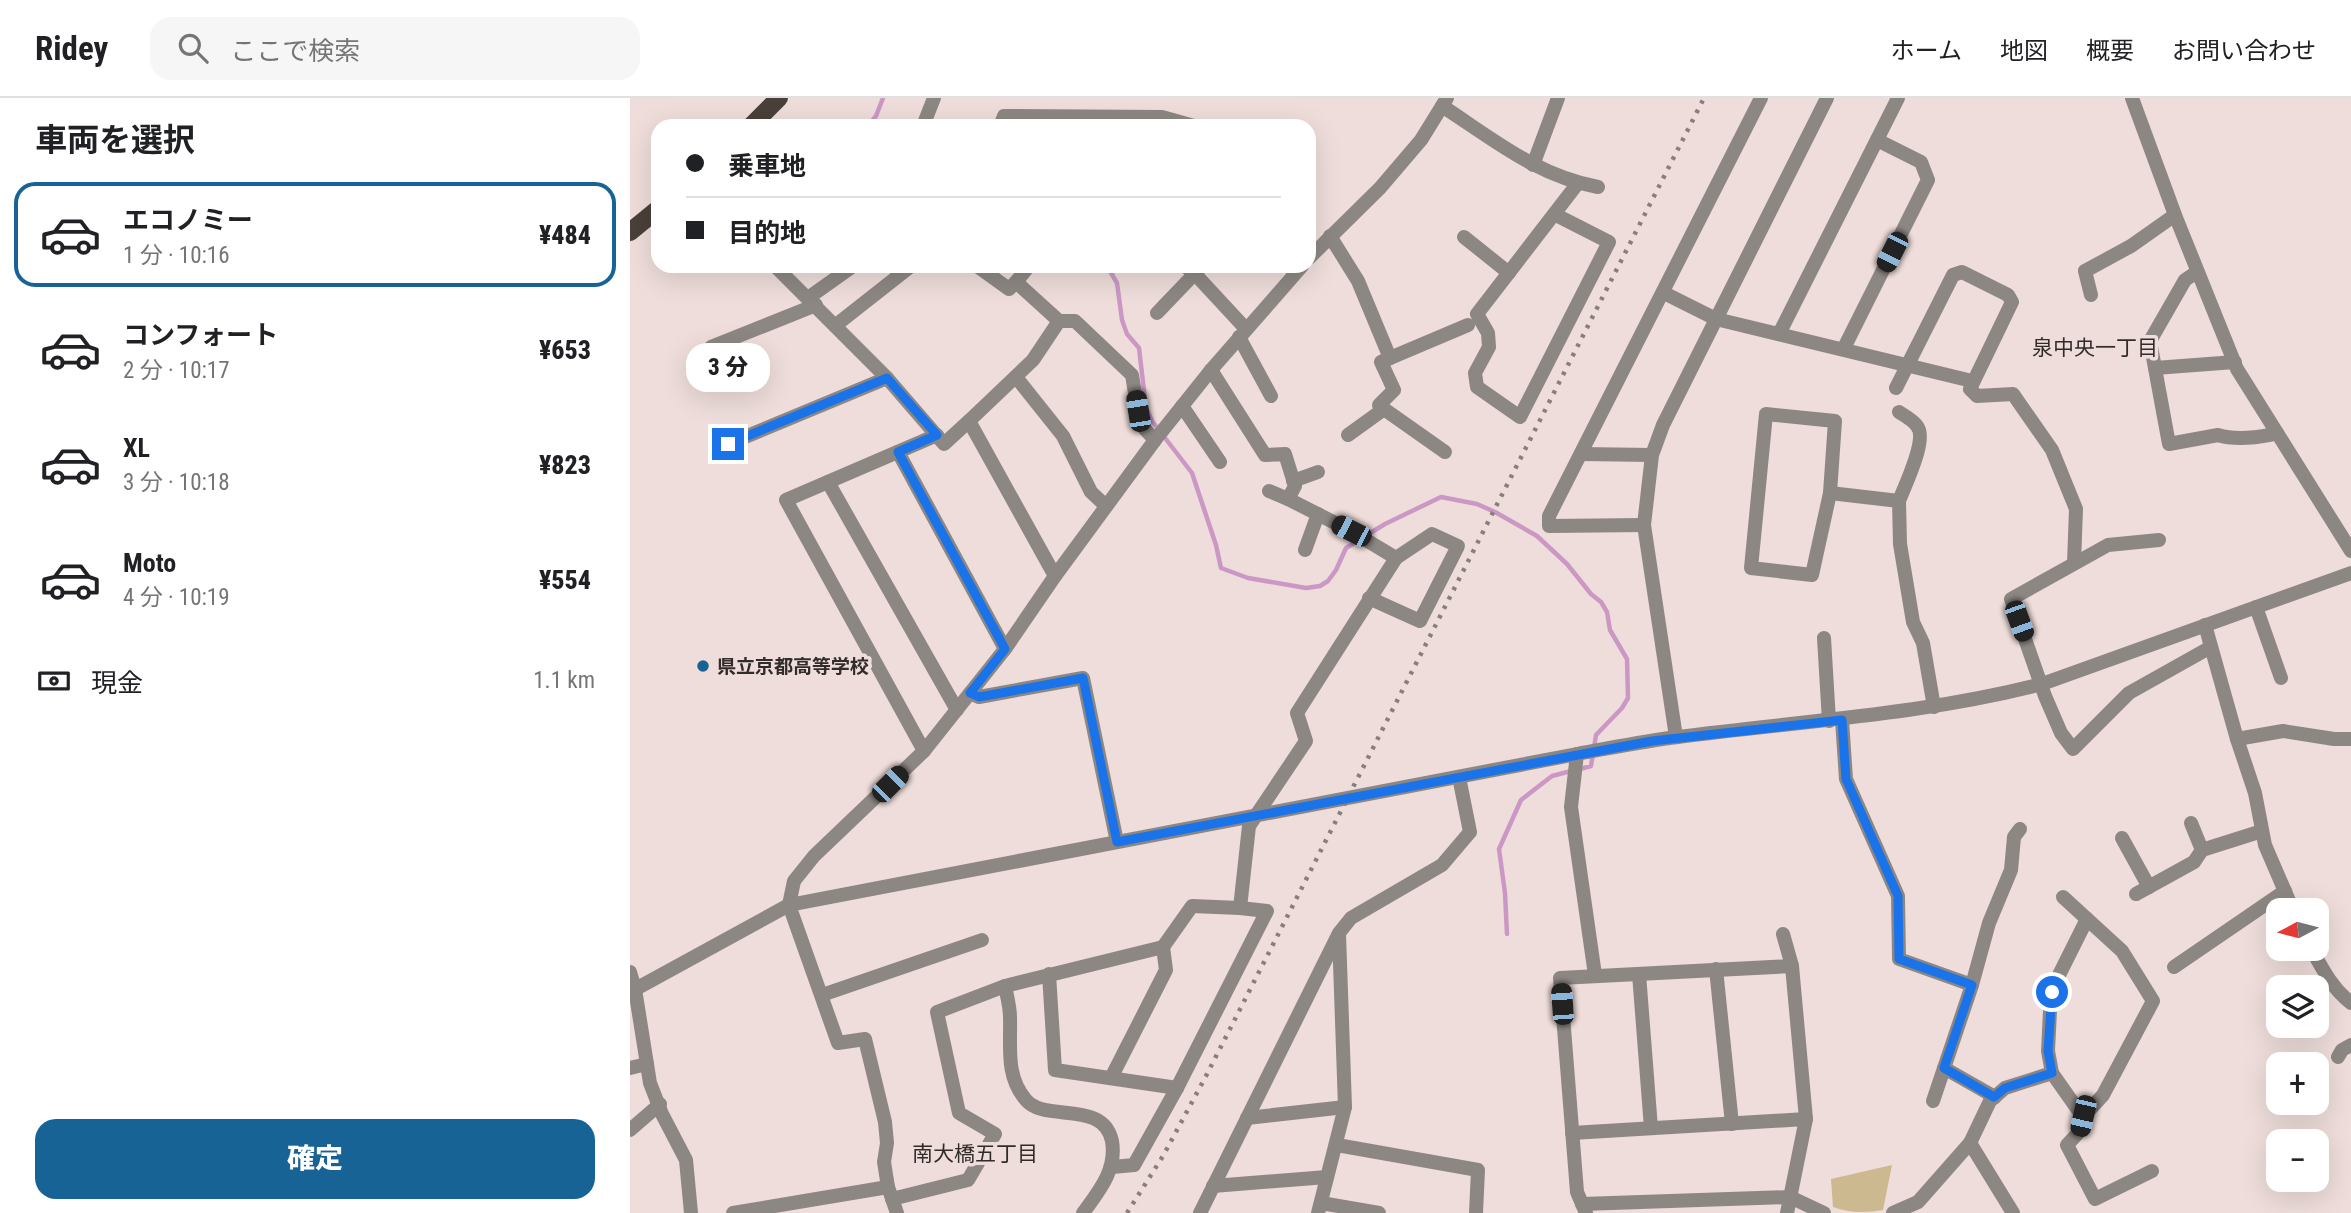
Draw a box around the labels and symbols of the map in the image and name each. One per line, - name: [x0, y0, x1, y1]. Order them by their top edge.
- car: [1874, 229, 1911, 275]
- district label: 泉中央一丁目: [2032, 336, 2158, 360]
- callout: 3 分: [686, 342, 770, 392]
- car: [1125, 389, 1152, 433]
- route end: [712, 428, 744, 460]
- car: [1328, 512, 1375, 550]
- car: [2002, 598, 2037, 644]
- place label: 県立京都高等学校: [717, 655, 869, 678]
- marker: 県立京都高等学校: [695, 658, 711, 674]
- car: [868, 762, 913, 806]
- north arrow: [2266, 898, 2329, 961]
- route start: [2036, 976, 2068, 1008]
- car: [1551, 982, 1574, 1026]
- car: [2069, 1093, 2098, 1139]
- district label: 南大橋五丁目: [912, 1142, 1038, 1166]

